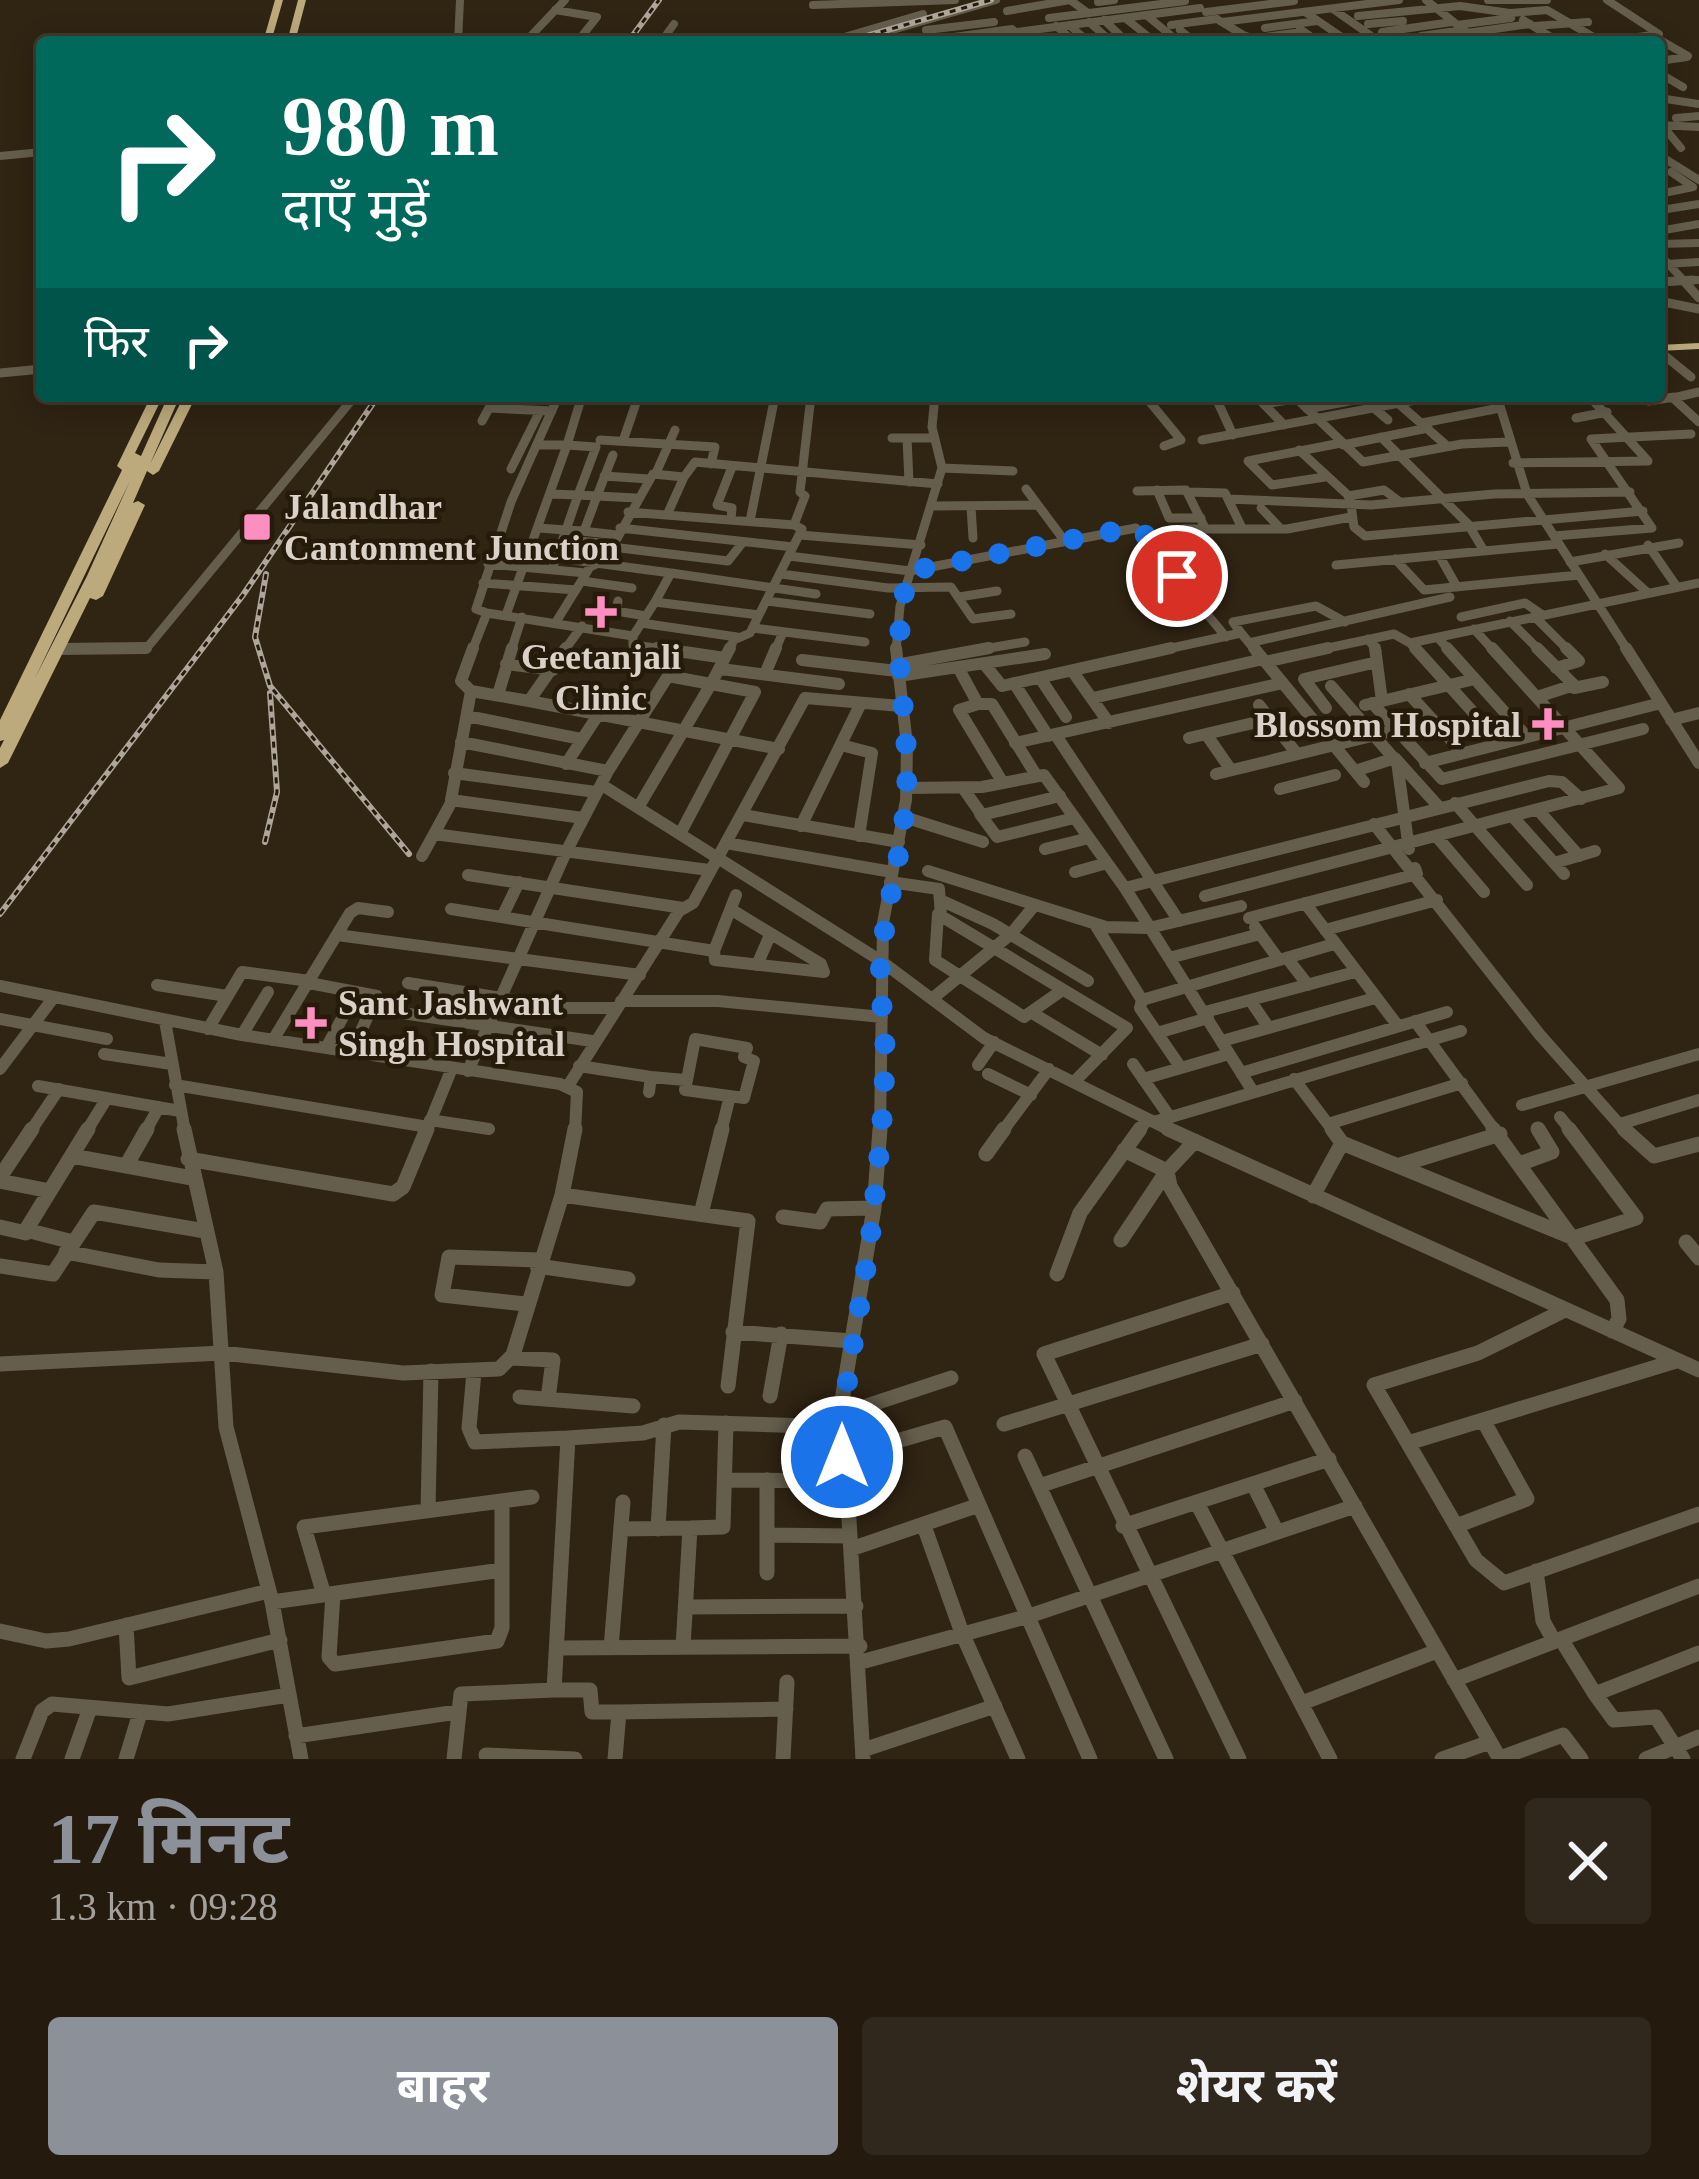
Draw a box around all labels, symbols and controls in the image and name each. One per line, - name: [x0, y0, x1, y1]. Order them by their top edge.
- text: 980 m: [282, 80, 499, 173]
- icon: right: [84, 84, 240, 240]
- text: दाएँ मुड़ें: [282, 179, 429, 239]
- icon: right: [173, 312, 239, 378]
- text: फिर: [84, 317, 149, 367]
- place label: Jalandhar Cantonment Junction: [284, 487, 619, 568]
- marker: Jalandhar Cantonment Junction: [241, 511, 273, 543]
- pin: [1126, 525, 1228, 627]
- icon: arrive: [1144, 543, 1210, 609]
- marker: Geetanjali Clinic: [585, 596, 617, 628]
- place label: Geetanjali Clinic: [521, 637, 681, 718]
- place label: Blossom Hospital: [1254, 705, 1521, 745]
- marker: Blossom Hospital: [1532, 708, 1564, 740]
- place label: Sant Jashwant Singh Hospital: [338, 983, 565, 1064]
- marker: Sant Jashwant Singh Hospital: [295, 1007, 327, 1039]
- position arrow: [779, 1394, 905, 1520]
- button: close: [1525, 1798, 1651, 1924]
- text: 17 मिनट: [48, 1799, 289, 1879]
- text: 1.3 km · 09:28: [48, 1885, 278, 1928]
- button: बाहर: [48, 2017, 838, 2155]
- button: शेयर करें: [862, 2017, 1651, 2155]

